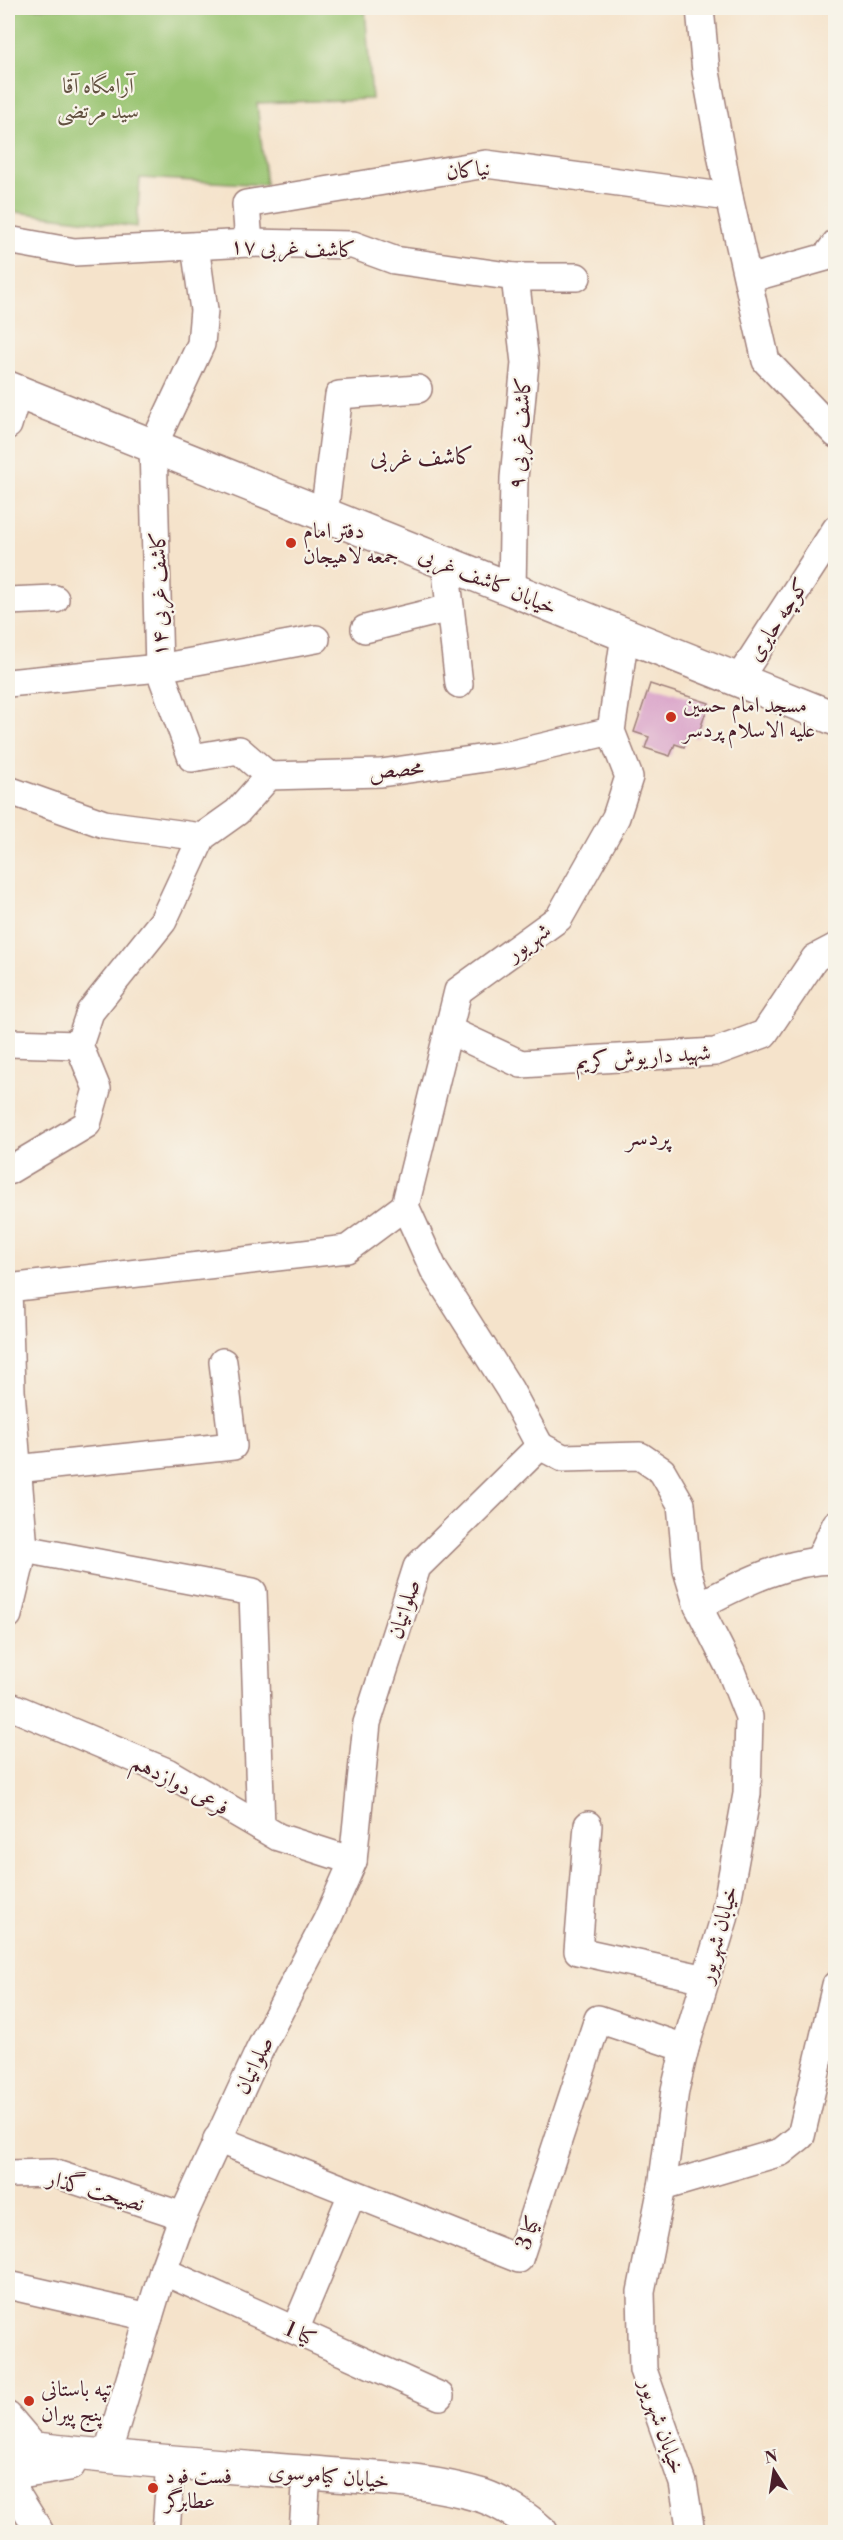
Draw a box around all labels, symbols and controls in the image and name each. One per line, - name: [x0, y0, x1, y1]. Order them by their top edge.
- park label: آرامگاه آقا سید مرتضی: [57, 72, 139, 126]
- street label: نیاکان: [445, 155, 492, 186]
- street label: کاشف غربی ۱۷: [230, 233, 356, 266]
- street label: کاشف غربی ۹: [503, 376, 540, 490]
- district label: کاشف غربی: [370, 442, 474, 473]
- place label: دفتر امام جمعه لاهیجان: [303, 518, 399, 570]
- street label: کاشف غربی ۱۴: [145, 531, 176, 657]
- marker: دفتر امام جمعه لاهیجان: [284, 536, 298, 550]
- street label: خیابان کاشف غربی: [414, 541, 560, 623]
- street label: کوچه حایری: [741, 573, 816, 667]
- place label: مسجد امام حسین علیه الاسلام پردسر: [681, 692, 815, 749]
- marker: مسجد امام حسین علیه الاسلام پردسر: [664, 710, 678, 724]
- street label: محصص: [367, 754, 426, 787]
- street label: شهریور: [500, 917, 556, 969]
- street label: شهید داریوش کریم: [575, 1039, 712, 1081]
- district label: پردسر: [623, 1123, 673, 1153]
- street label: صلواتیان: [382, 1576, 427, 1643]
- street label: فرعی دوازدهم: [124, 1749, 233, 1827]
- street label: خیابان شهریور: [692, 1883, 744, 1988]
- street label: صلواتیان: [229, 2032, 280, 2099]
- street label: نصیحت گذار: [42, 2161, 148, 2218]
- street label: کیا 3: [510, 2212, 547, 2253]
- street label: کیا 1: [280, 2316, 320, 2353]
- street label: خیابان شهریور: [632, 2373, 691, 2478]
- place label: تپه باستانی پنج پیران: [41, 2376, 113, 2433]
- marker: تپه باستانی پنج پیران: [22, 2394, 36, 2408]
- north arrow: [744, 2441, 804, 2501]
- text: N: [763, 2446, 780, 2468]
- street label: خیابان کیاموسوی: [267, 2458, 391, 2495]
- place label: فست فود عطابرگر: [163, 2463, 232, 2515]
- marker: فست فود عطابرگر: [146, 2481, 160, 2495]

